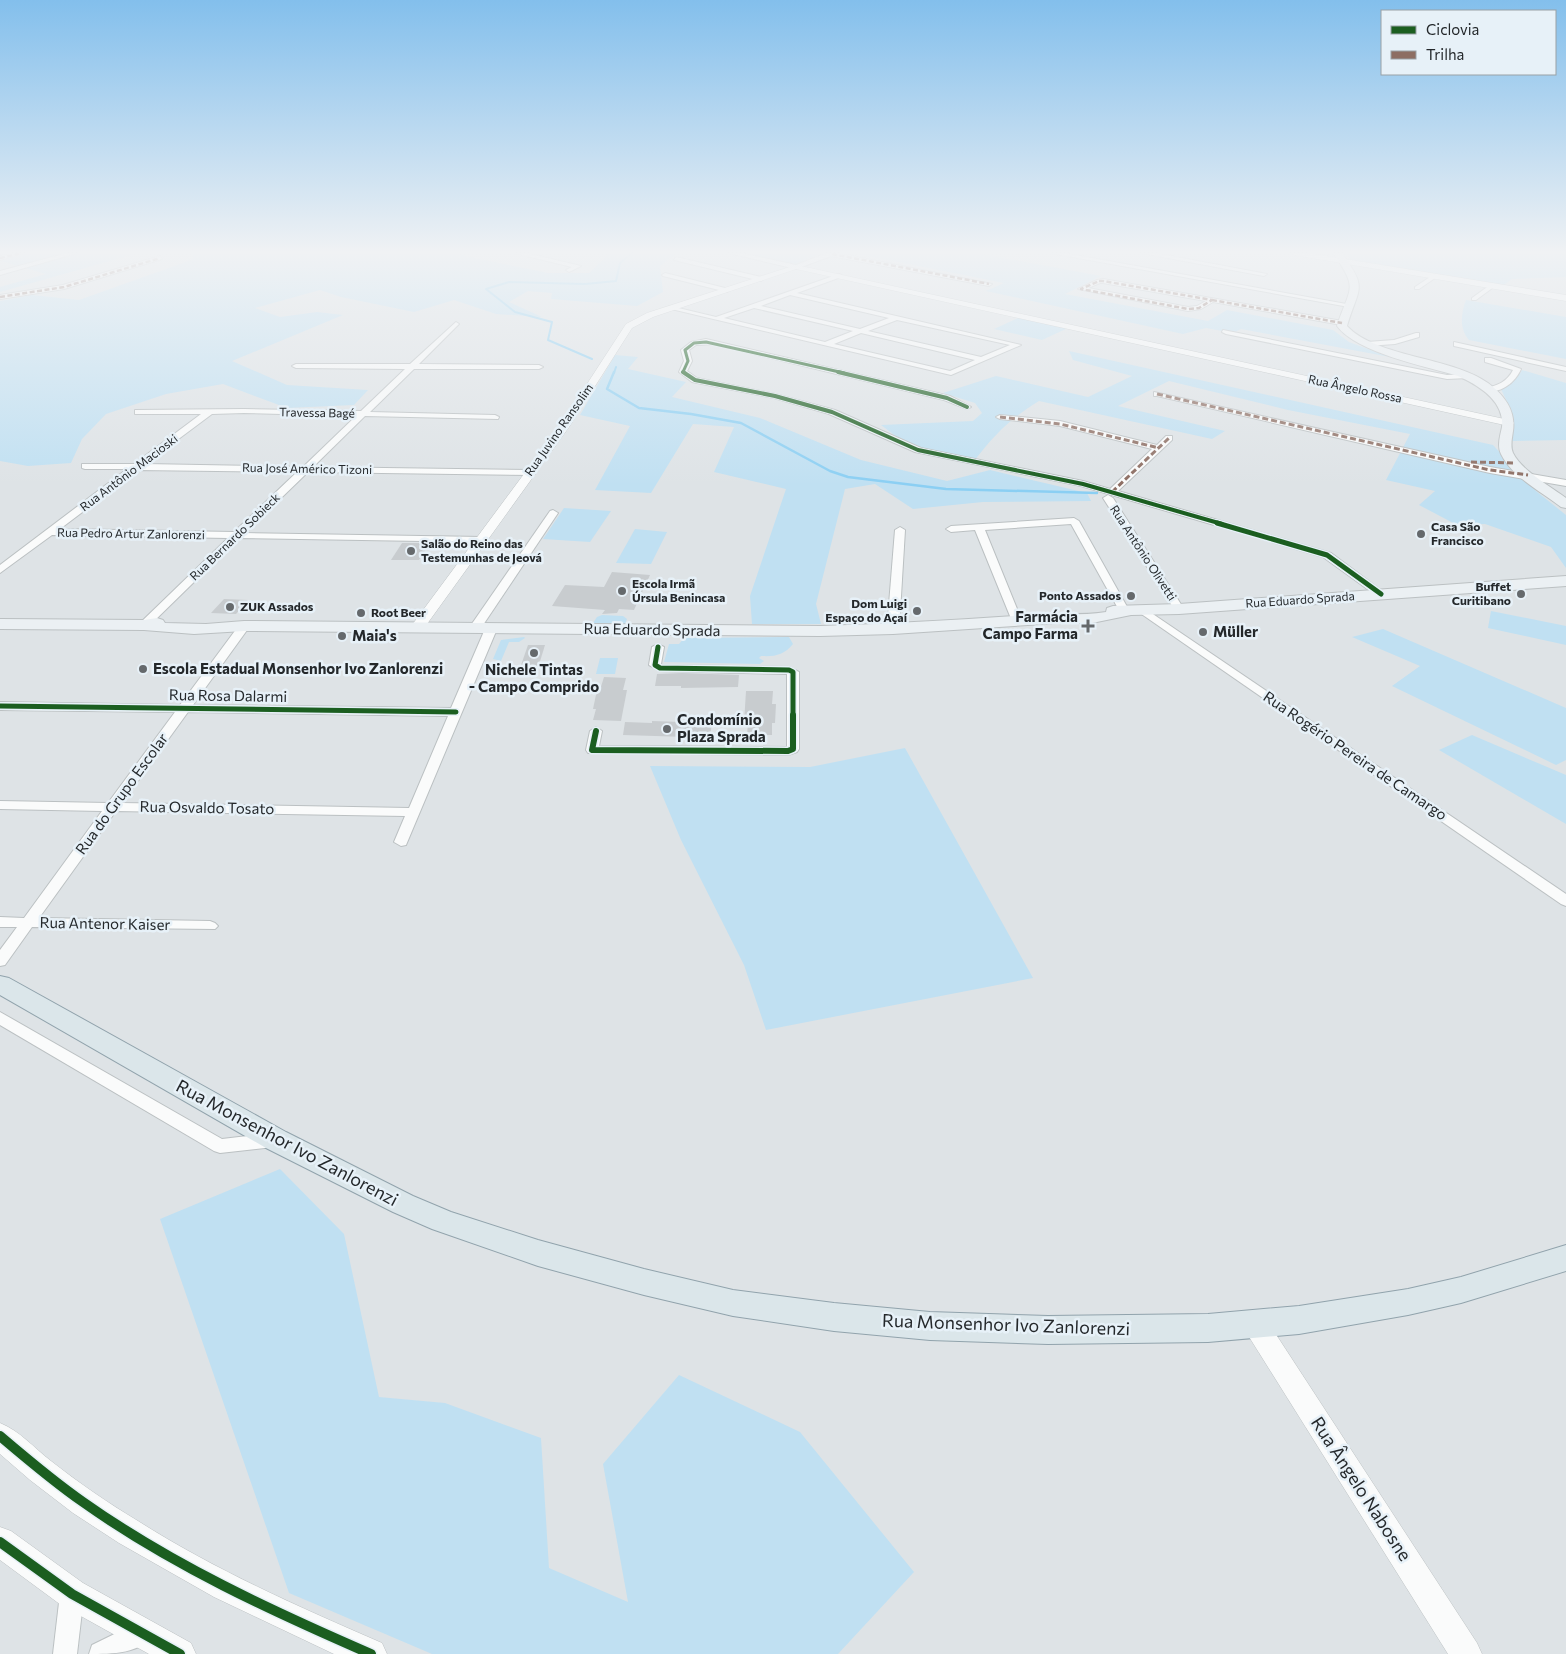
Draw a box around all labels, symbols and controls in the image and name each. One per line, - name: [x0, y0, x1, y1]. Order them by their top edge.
- legend: [1381, 10, 1556, 75]
- text: Ciclovia: [1426, 20, 1479, 38]
- text: Trilha: [1426, 45, 1464, 63]
- street label: Rua Ângelo Rossa: [1307, 371, 1403, 405]
- street label: Rua Juvino Ransolim: [521, 381, 596, 479]
- street label: Travessa Bagé: [279, 404, 355, 420]
- street label: Rua Antônio Macioski: [77, 431, 180, 513]
- street label: Rua José Américo Tizoni: [242, 460, 372, 477]
- street label: Rua Bernardo Sobieck: [186, 489, 282, 583]
- street label: Rua Antônio Olivetti: [1108, 502, 1180, 603]
- place label: Casa São Francisco: [1431, 519, 1484, 547]
- street label: Rua Pedro Artur Zanlorenzi: [57, 525, 205, 541]
- marker: Casa São Francisco: [1415, 528, 1427, 540]
- place label: Salão do Reino das Testemunhas de Jeová: [421, 536, 542, 565]
- marker: Salão do Reino das Testemunhas de Jeová: [405, 545, 417, 557]
- place label: Escola Irmã Úrsula Benincasa: [632, 576, 725, 604]
- place label: Buffet Curitibano: [1452, 579, 1511, 607]
- marker: Escola Irmã Úrsula Benincasa: [616, 585, 628, 597]
- place label: Ponto Assados: [1039, 588, 1121, 602]
- street label: Rua Eduardo Sprada: [1245, 588, 1355, 610]
- marker: Buffet Curitibano: [1515, 588, 1527, 600]
- marker: Ponto Assados: [1125, 590, 1137, 602]
- place label: Dom Luigi Espaço do Açaí: [825, 596, 908, 624]
- place label: ZUK Assados: [240, 599, 314, 613]
- marker: ZUK Assados: [224, 601, 236, 613]
- place label: Root Beer: [371, 605, 426, 619]
- marker: Dom Luigi Espaço do Açaí: [911, 605, 923, 617]
- marker: Root Beer: [355, 607, 367, 619]
- place label: Farmácia Campo Farma: [983, 607, 1078, 642]
- street label: Rua Eduardo Sprada: [583, 619, 721, 639]
- marker: Farmácia Campo Farma: [1082, 620, 1094, 632]
- place label: Müller: [1213, 622, 1258, 640]
- place label: Maia's: [352, 626, 397, 644]
- marker: Müller: [1197, 626, 1209, 638]
- marker: Maia's: [336, 630, 348, 642]
- marker: Nichele Tintas - Campo Comprido: [528, 647, 540, 659]
- place label: Escola Estadual Monsenhor Ivo Zanlorenzi: [153, 659, 443, 677]
- place label: Nichele Tintas - Campo Comprido: [469, 660, 599, 695]
- marker: Escola Estadual Monsenhor Ivo Zanlorenzi: [137, 663, 149, 675]
- street label: Rua Rosa Dalarmi: [169, 685, 287, 705]
- street label: Rua Rogério Pereira de Camargo: [1260, 687, 1451, 824]
- place label: Condomínio Plaza Sprada: [677, 710, 766, 745]
- marker: Condomínio Plaza Sprada: [661, 723, 673, 735]
- street label: Rua do Grupo Escolar: [71, 729, 171, 858]
- street label: Rua Osvaldo Tosato: [140, 797, 275, 817]
- street label: Rua Antenor Kaiser: [39, 913, 171, 933]
- street label: Rua Monsenhor Ivo Zanlorenzi: [173, 1074, 402, 1210]
- street label: Rua Monsenhor Ivo Zanlorenzi: [882, 1309, 1131, 1339]
- street label: Rua Ângelo Nabosne: [1307, 1412, 1417, 1565]

